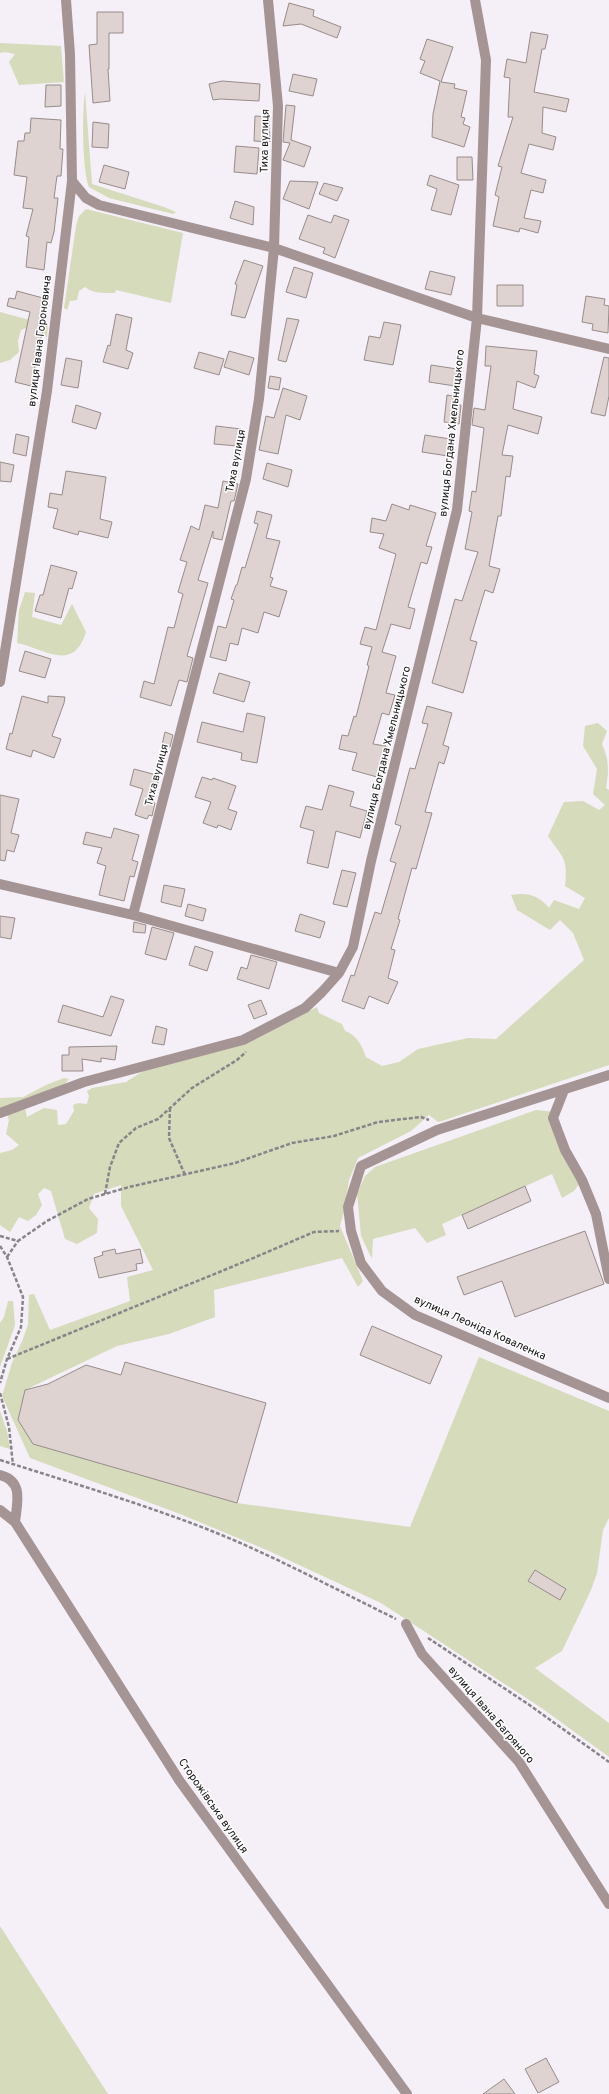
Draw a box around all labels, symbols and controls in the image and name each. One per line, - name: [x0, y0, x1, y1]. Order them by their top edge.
- street label: Тиха вулиця: [257, 109, 273, 173]
- street label: вулиця Івана Гороновича: [25, 274, 55, 407]
- street label: вулиця Богдана Хмельницького: [436, 349, 468, 517]
- street label: Тиха вулиця: [223, 428, 249, 494]
- street label: вулиця Богдана Хмельницького: [360, 665, 414, 831]
- street label: Тиха вулиця: [142, 742, 172, 808]
- street label: вулиця Леоніда Коваленка: [412, 1293, 548, 1364]
- street label: вулиця Івана Багряного: [445, 1663, 537, 1767]
- street label: Сторожівська вулиця: [175, 1756, 251, 1856]

